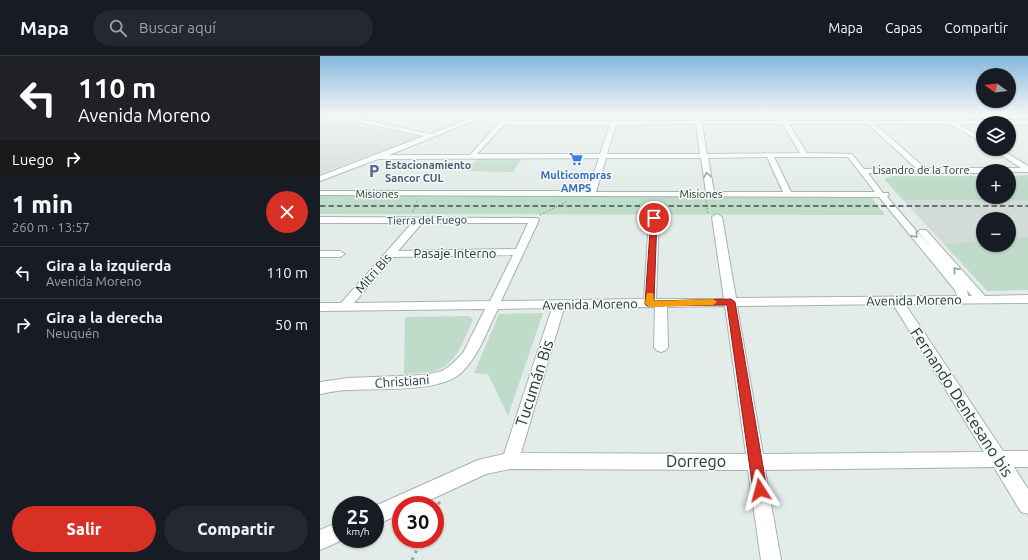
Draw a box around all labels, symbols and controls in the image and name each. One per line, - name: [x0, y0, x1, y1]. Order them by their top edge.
- search box: [93, 10, 373, 46]
- text: Mapa: [20, 17, 69, 39]
- icon: search: [107, 17, 129, 39]
- text: Buscar aquí: [139, 19, 216, 36]
- text: Mapa: [828, 20, 863, 36]
- text: Capas: [885, 20, 922, 36]
- text: Compartir: [944, 20, 1008, 36]
- north arrow: [976, 68, 1016, 108]
- map controls: [976, 68, 1016, 252]
- icon: left: [12, 72, 64, 124]
- text: 110 m: [78, 72, 156, 103]
- text: Avenida Moreno: [78, 105, 210, 125]
- button: layers: [976, 116, 1016, 156]
- icon: right: [62, 148, 84, 170]
- text: Luego: [12, 151, 54, 168]
- supermarket icon: Multicompras AMPS: [568, 151, 584, 167]
- place label: Estacionamiento Sancor CUL: [385, 159, 472, 184]
- parking icon: Estacionamiento Sancor CUL: [366, 163, 382, 179]
- street label: Lisandro de la Torre: [872, 164, 970, 176]
- button: +: [976, 164, 1016, 204]
- place label: Multicompras AMPS: [541, 169, 611, 194]
- one-way arrow: [703, 172, 712, 178]
- street label: Misiones: [355, 188, 399, 200]
- street label: Misiones: [679, 188, 723, 200]
- text: 1 min: [12, 191, 73, 218]
- button: close: [266, 191, 308, 233]
- pin: [637, 201, 671, 235]
- icon: arrive: [643, 207, 665, 229]
- button: −: [976, 212, 1016, 252]
- street label: Tierra del Fuego: [387, 213, 467, 227]
- text: 260 m · 13:57: [12, 220, 90, 234]
- one-way arrow: [910, 230, 917, 237]
- street label: Pasaje Interno: [414, 246, 496, 260]
- street label: Mitri Bis: [352, 250, 394, 296]
- text: Gira a la izquierda: [46, 257, 172, 274]
- icon: left: [12, 262, 34, 284]
- text: 110 m: [266, 264, 308, 281]
- one-way arrow: [954, 267, 961, 274]
- text: Avenida Moreno: [46, 274, 142, 288]
- street label: Avenida Moreno: [866, 292, 962, 308]
- street label: Avenida Moreno: [542, 296, 638, 312]
- text: Gira a la derecha: [46, 309, 163, 326]
- icon: right: [12, 314, 34, 336]
- text: 50 m: [275, 316, 308, 333]
- street label: Fernando Dentesano bis: [907, 324, 1017, 480]
- text: Neuquén: [46, 326, 100, 340]
- street label: Tucumán Bis: [512, 337, 556, 429]
- street label: Christiani: [374, 372, 430, 390]
- street label: Dorrego: [666, 452, 726, 470]
- position arrow: [739, 469, 781, 511]
- speed limit sign: 30: [392, 496, 444, 548]
- text: 25: [347, 505, 369, 528]
- button: Salir: [12, 506, 156, 552]
- button: Compartir: [164, 506, 308, 552]
- text: km/h: [346, 526, 370, 537]

